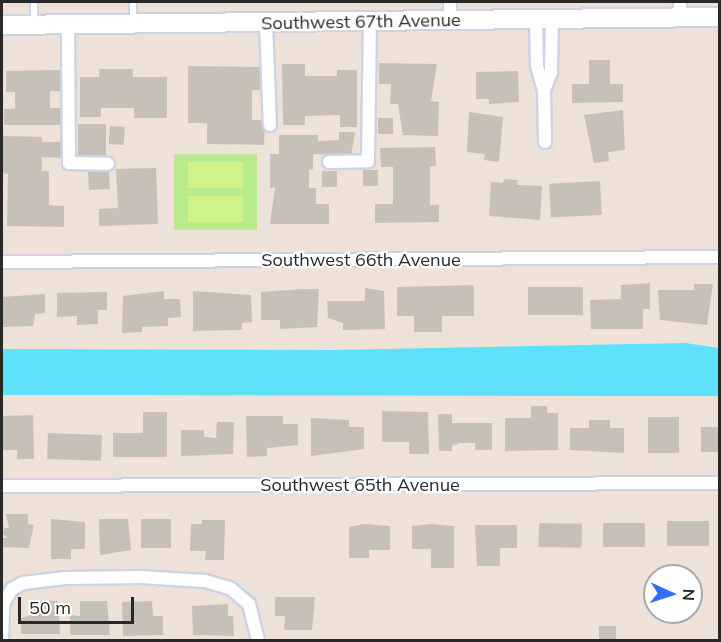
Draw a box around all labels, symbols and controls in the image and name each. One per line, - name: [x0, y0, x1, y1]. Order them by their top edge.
- street label: Southwest 67th Avenue: [261, 9, 461, 35]
- street label: Southwest 66th Avenue: [261, 249, 461, 271]
- street label: Southwest 65th Avenue: [260, 474, 460, 496]
- north arrow: [643, 564, 703, 624]
- scale bar: [21, 585, 136, 623]
- text: N: [679, 588, 699, 601]
- text: 50 m: [29, 596, 71, 619]

